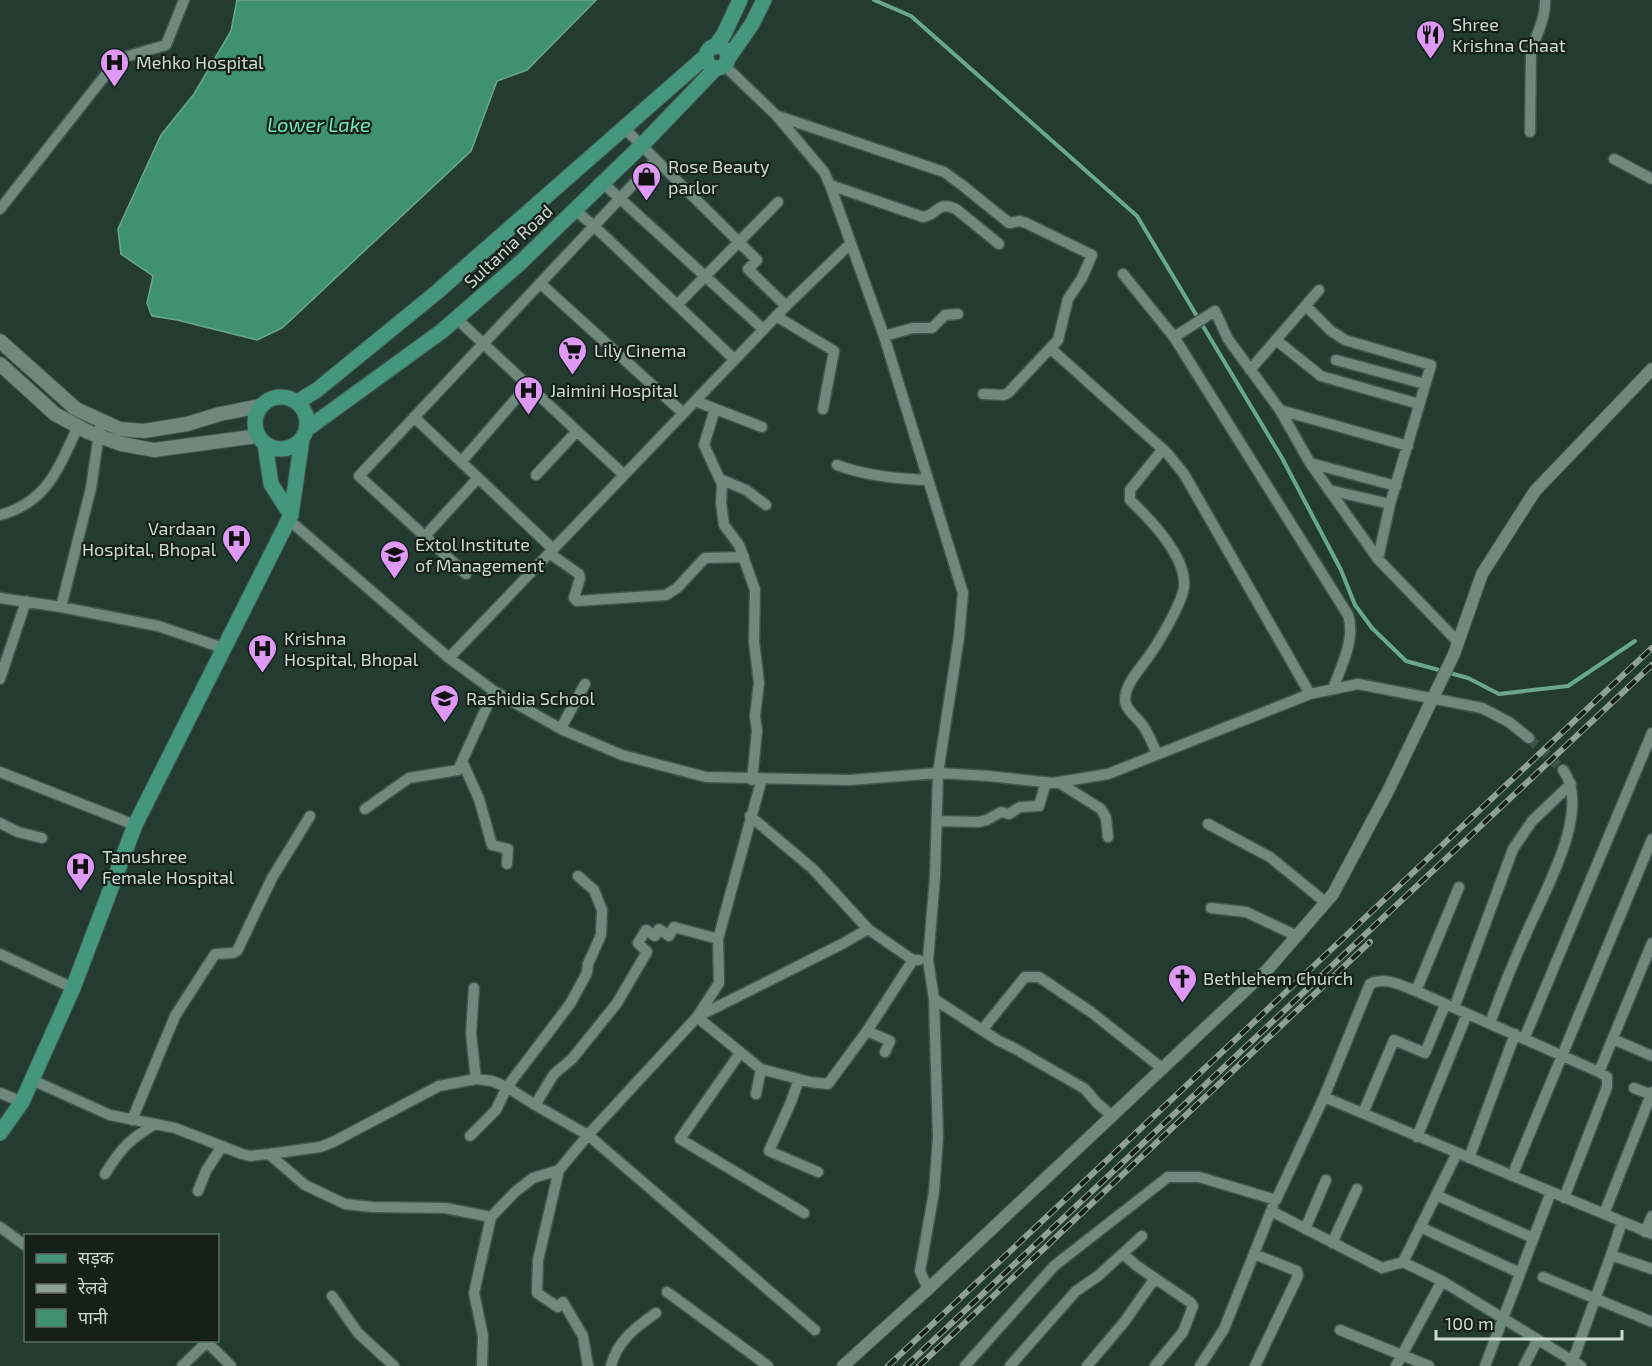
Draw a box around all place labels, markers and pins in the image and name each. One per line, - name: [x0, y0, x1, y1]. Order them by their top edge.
- place label: Shree Krishna Chaat: [1452, 13, 1566, 56]
- restaurant icon: Shree Krishna Chaat: [1415, 18, 1447, 60]
- hospital icon: Mehko Hospital: [99, 46, 131, 88]
- place label: Mehko Hospital: [136, 51, 264, 73]
- place label: Rose Beauty parlor: [668, 155, 770, 198]
- shop icon: Rose Beauty parlor: [631, 160, 663, 202]
- supermarket icon: Lily Cinema: [557, 334, 589, 376]
- place label: Lily Cinema: [594, 339, 686, 361]
- hospital icon: Jaimini Hospital: [513, 374, 545, 416]
- place label: Jaimini Hospital: [550, 379, 679, 401]
- place label: Vardaan Hospital, Bhopal: [82, 517, 217, 560]
- hospital icon: Vardaan Hospital, Bhopal: [221, 522, 253, 564]
- place label: Extol Institute of Management: [415, 533, 544, 576]
- school or university icon: Extol Institute of Management: [378, 538, 410, 580]
- place label: Krishna Hospital, Bhopal: [284, 627, 419, 670]
- hospital icon: Krishna Hospital, Bhopal: [247, 632, 279, 674]
- school or university icon: Rashidia School: [429, 682, 461, 724]
- place label: Rashidia School: [466, 687, 596, 709]
- place label: Tanushree Female Hospital: [102, 845, 235, 888]
- hospital icon: Tanushree Female Hospital: [65, 850, 97, 892]
- church icon: Bethlehem Church: [1166, 962, 1198, 1004]
- place label: Bethlehem Church: [1203, 967, 1353, 989]

